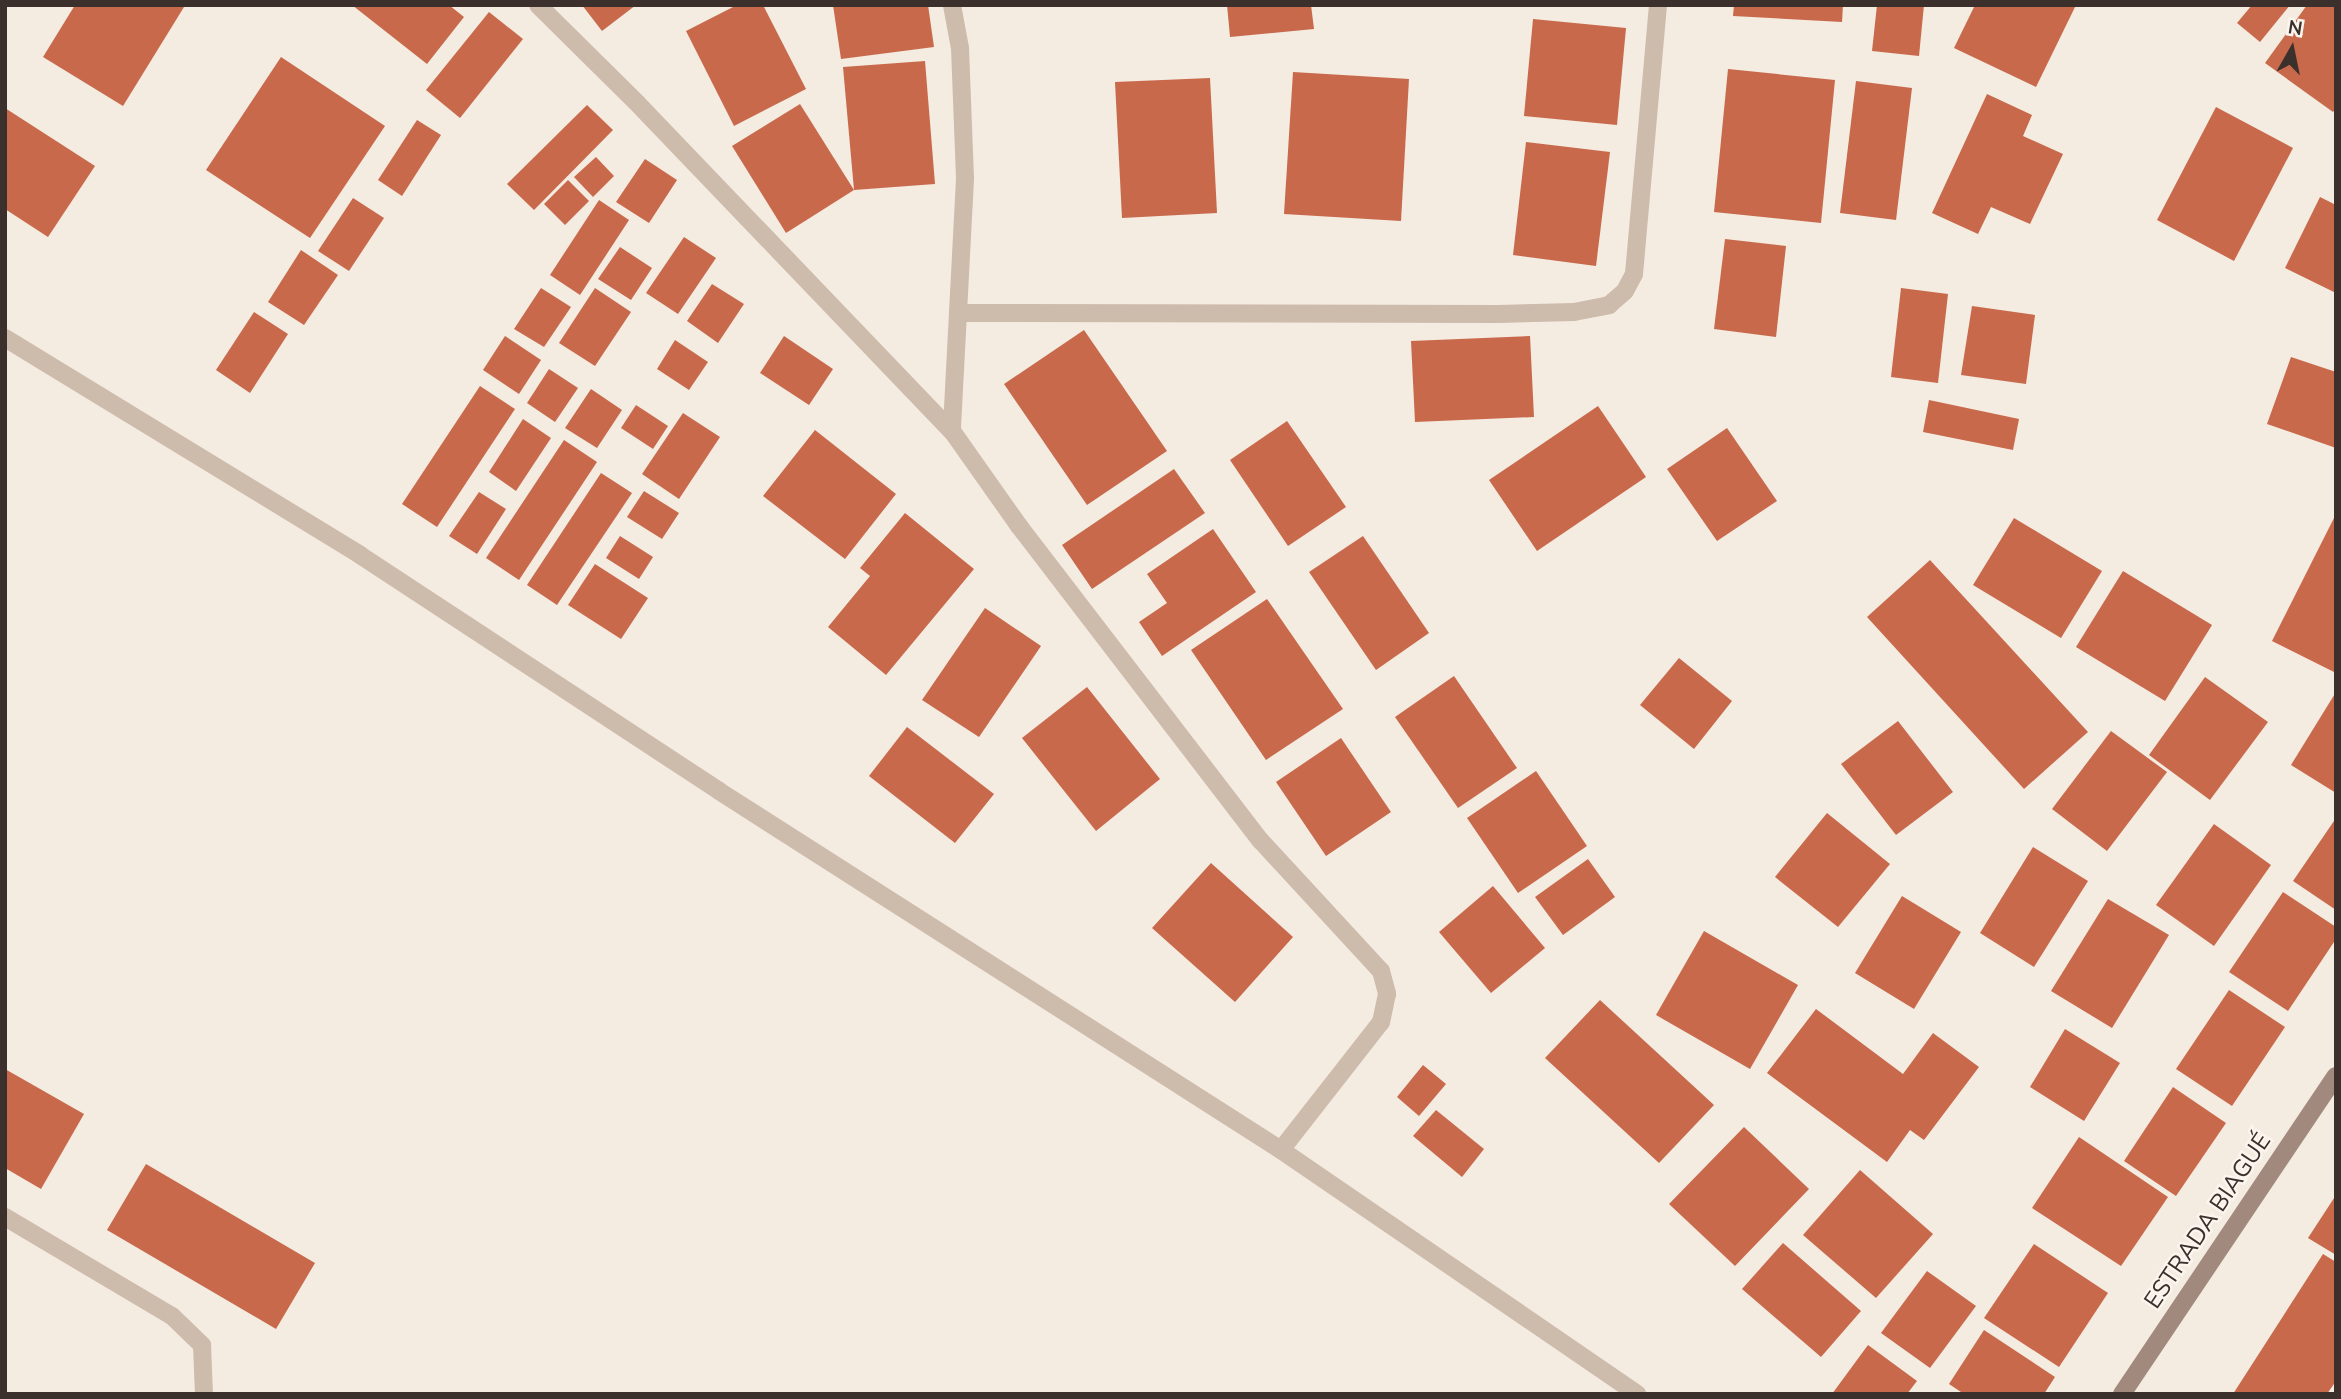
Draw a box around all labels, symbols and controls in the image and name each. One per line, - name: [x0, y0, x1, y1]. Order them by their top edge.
- north arrow: [2257, 14, 2327, 84]
- text: N: [2286, 14, 2304, 42]
- street label: ESTRADA BIAGUÉ: [2139, 1128, 2277, 1314]

